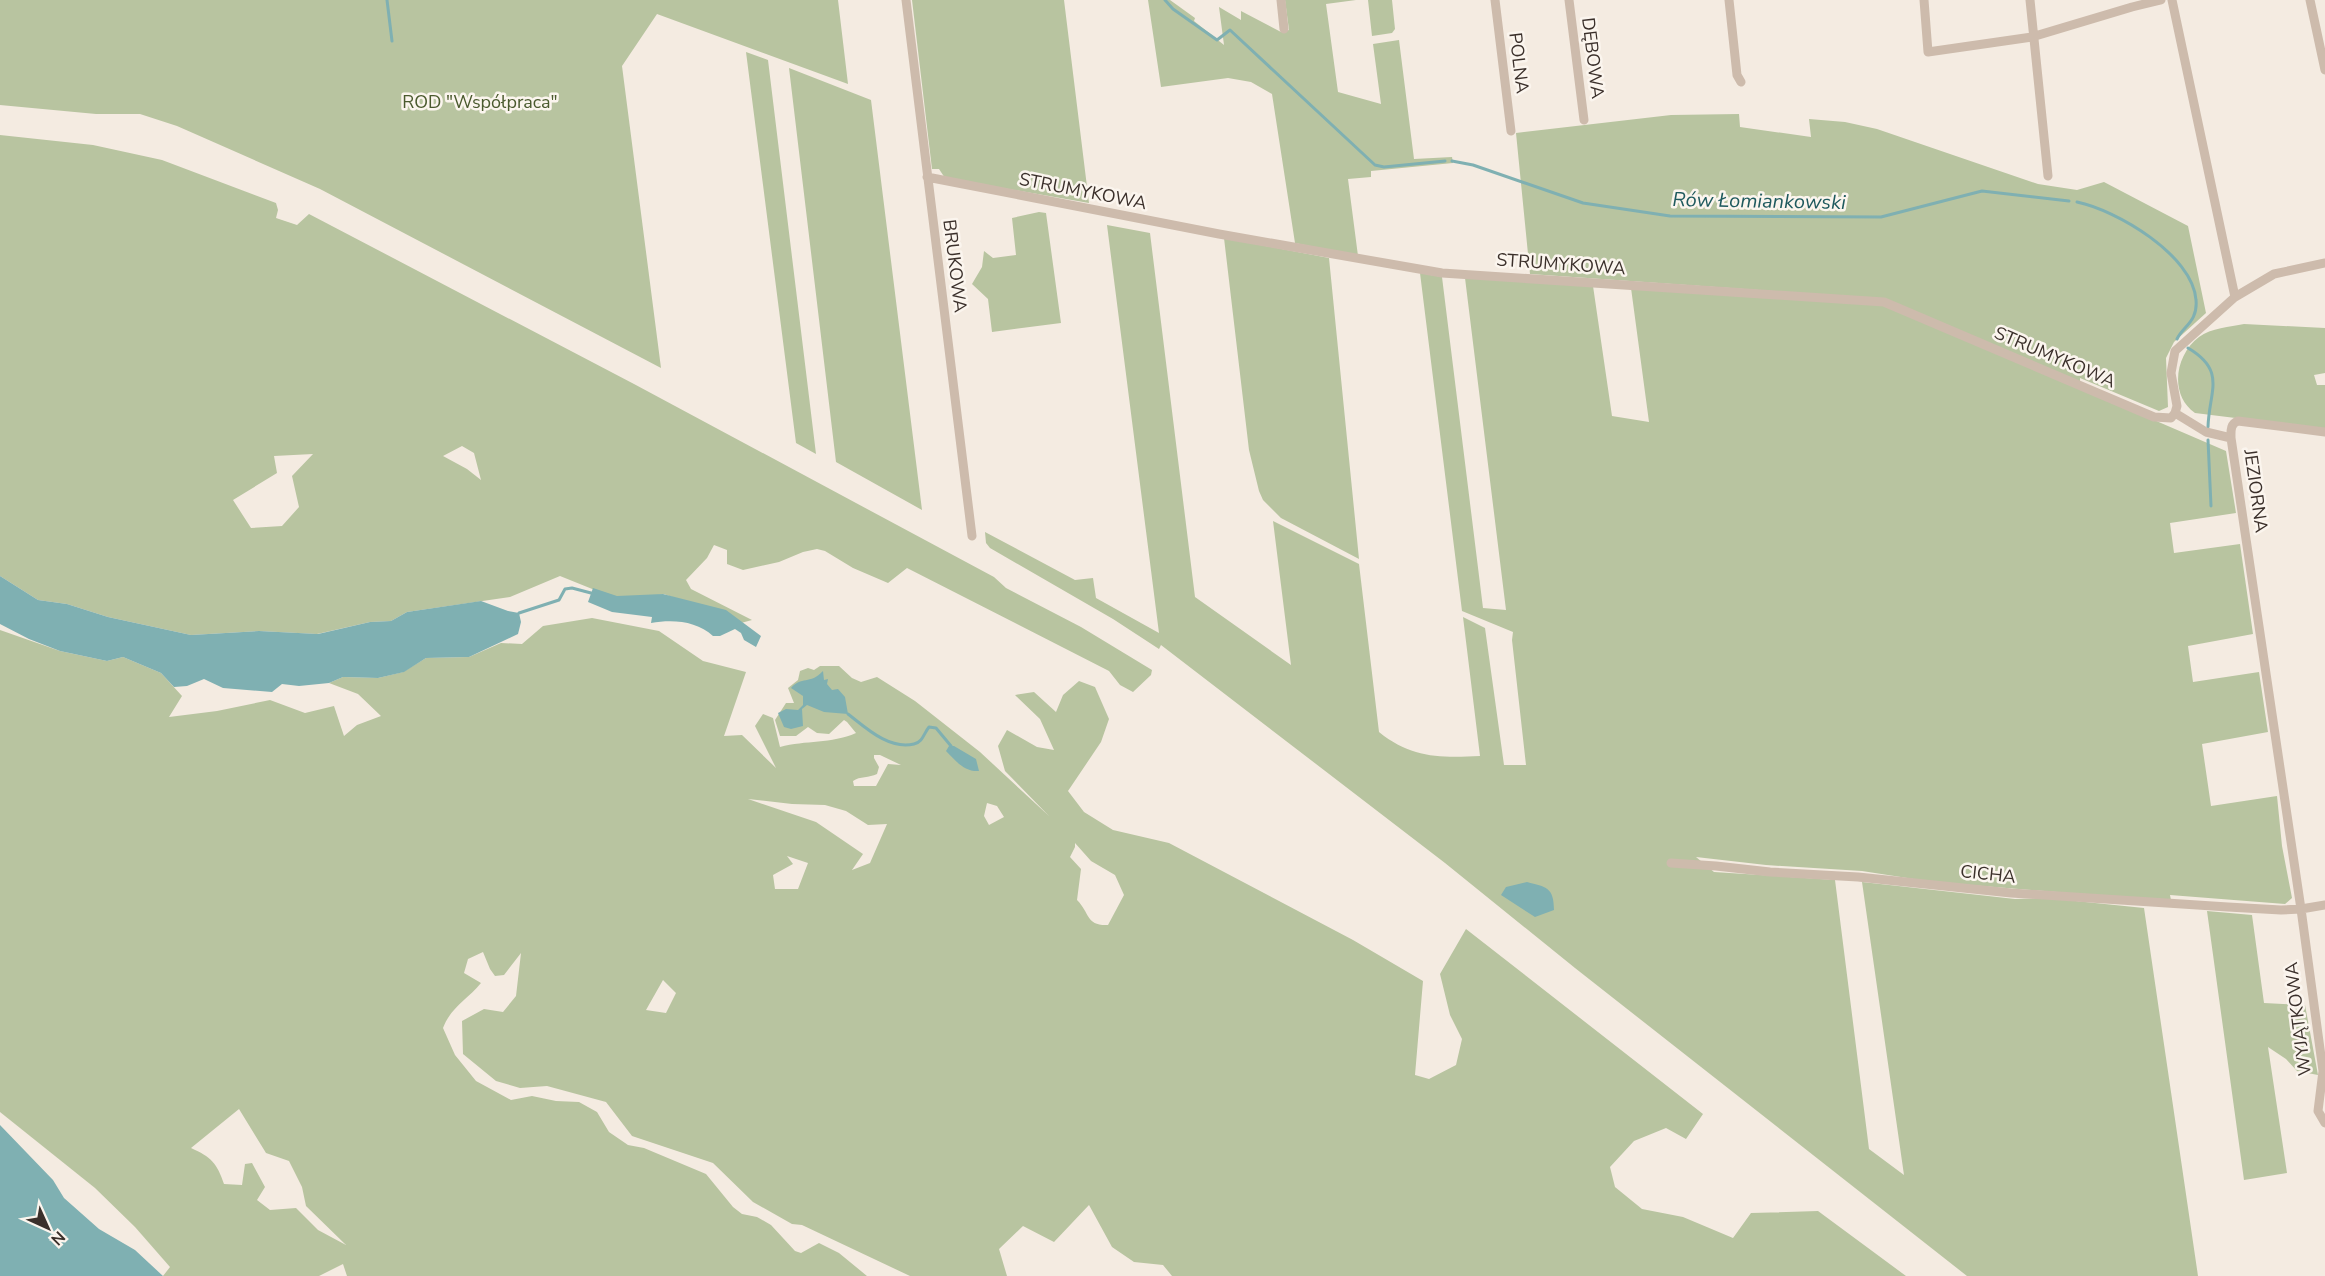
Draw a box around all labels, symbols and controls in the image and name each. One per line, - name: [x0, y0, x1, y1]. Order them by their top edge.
- street label: DĘBOWA: [1576, 16, 1610, 100]
- street label: POLNA: [1503, 31, 1535, 95]
- park label: ROD "Współpraca": [402, 90, 558, 114]
- street label: STRUMYKOWA: [1017, 167, 1149, 215]
- water label: Rów Łomiankowski: [1672, 186, 1846, 216]
- street label: BRUKOWA: [937, 218, 973, 314]
- street label: STRUMYKOWA: [1496, 248, 1626, 280]
- street label: STRUMYKOWA: [1991, 321, 2119, 393]
- street label: JEZIORNA: [2238, 447, 2274, 534]
- street label: CICHA: [1959, 859, 2017, 889]
- street label: WYJĄTKOWA: [2279, 961, 2317, 1077]
- north arrow: [18, 1198, 78, 1258]
- text: N: [46, 1226, 70, 1250]

